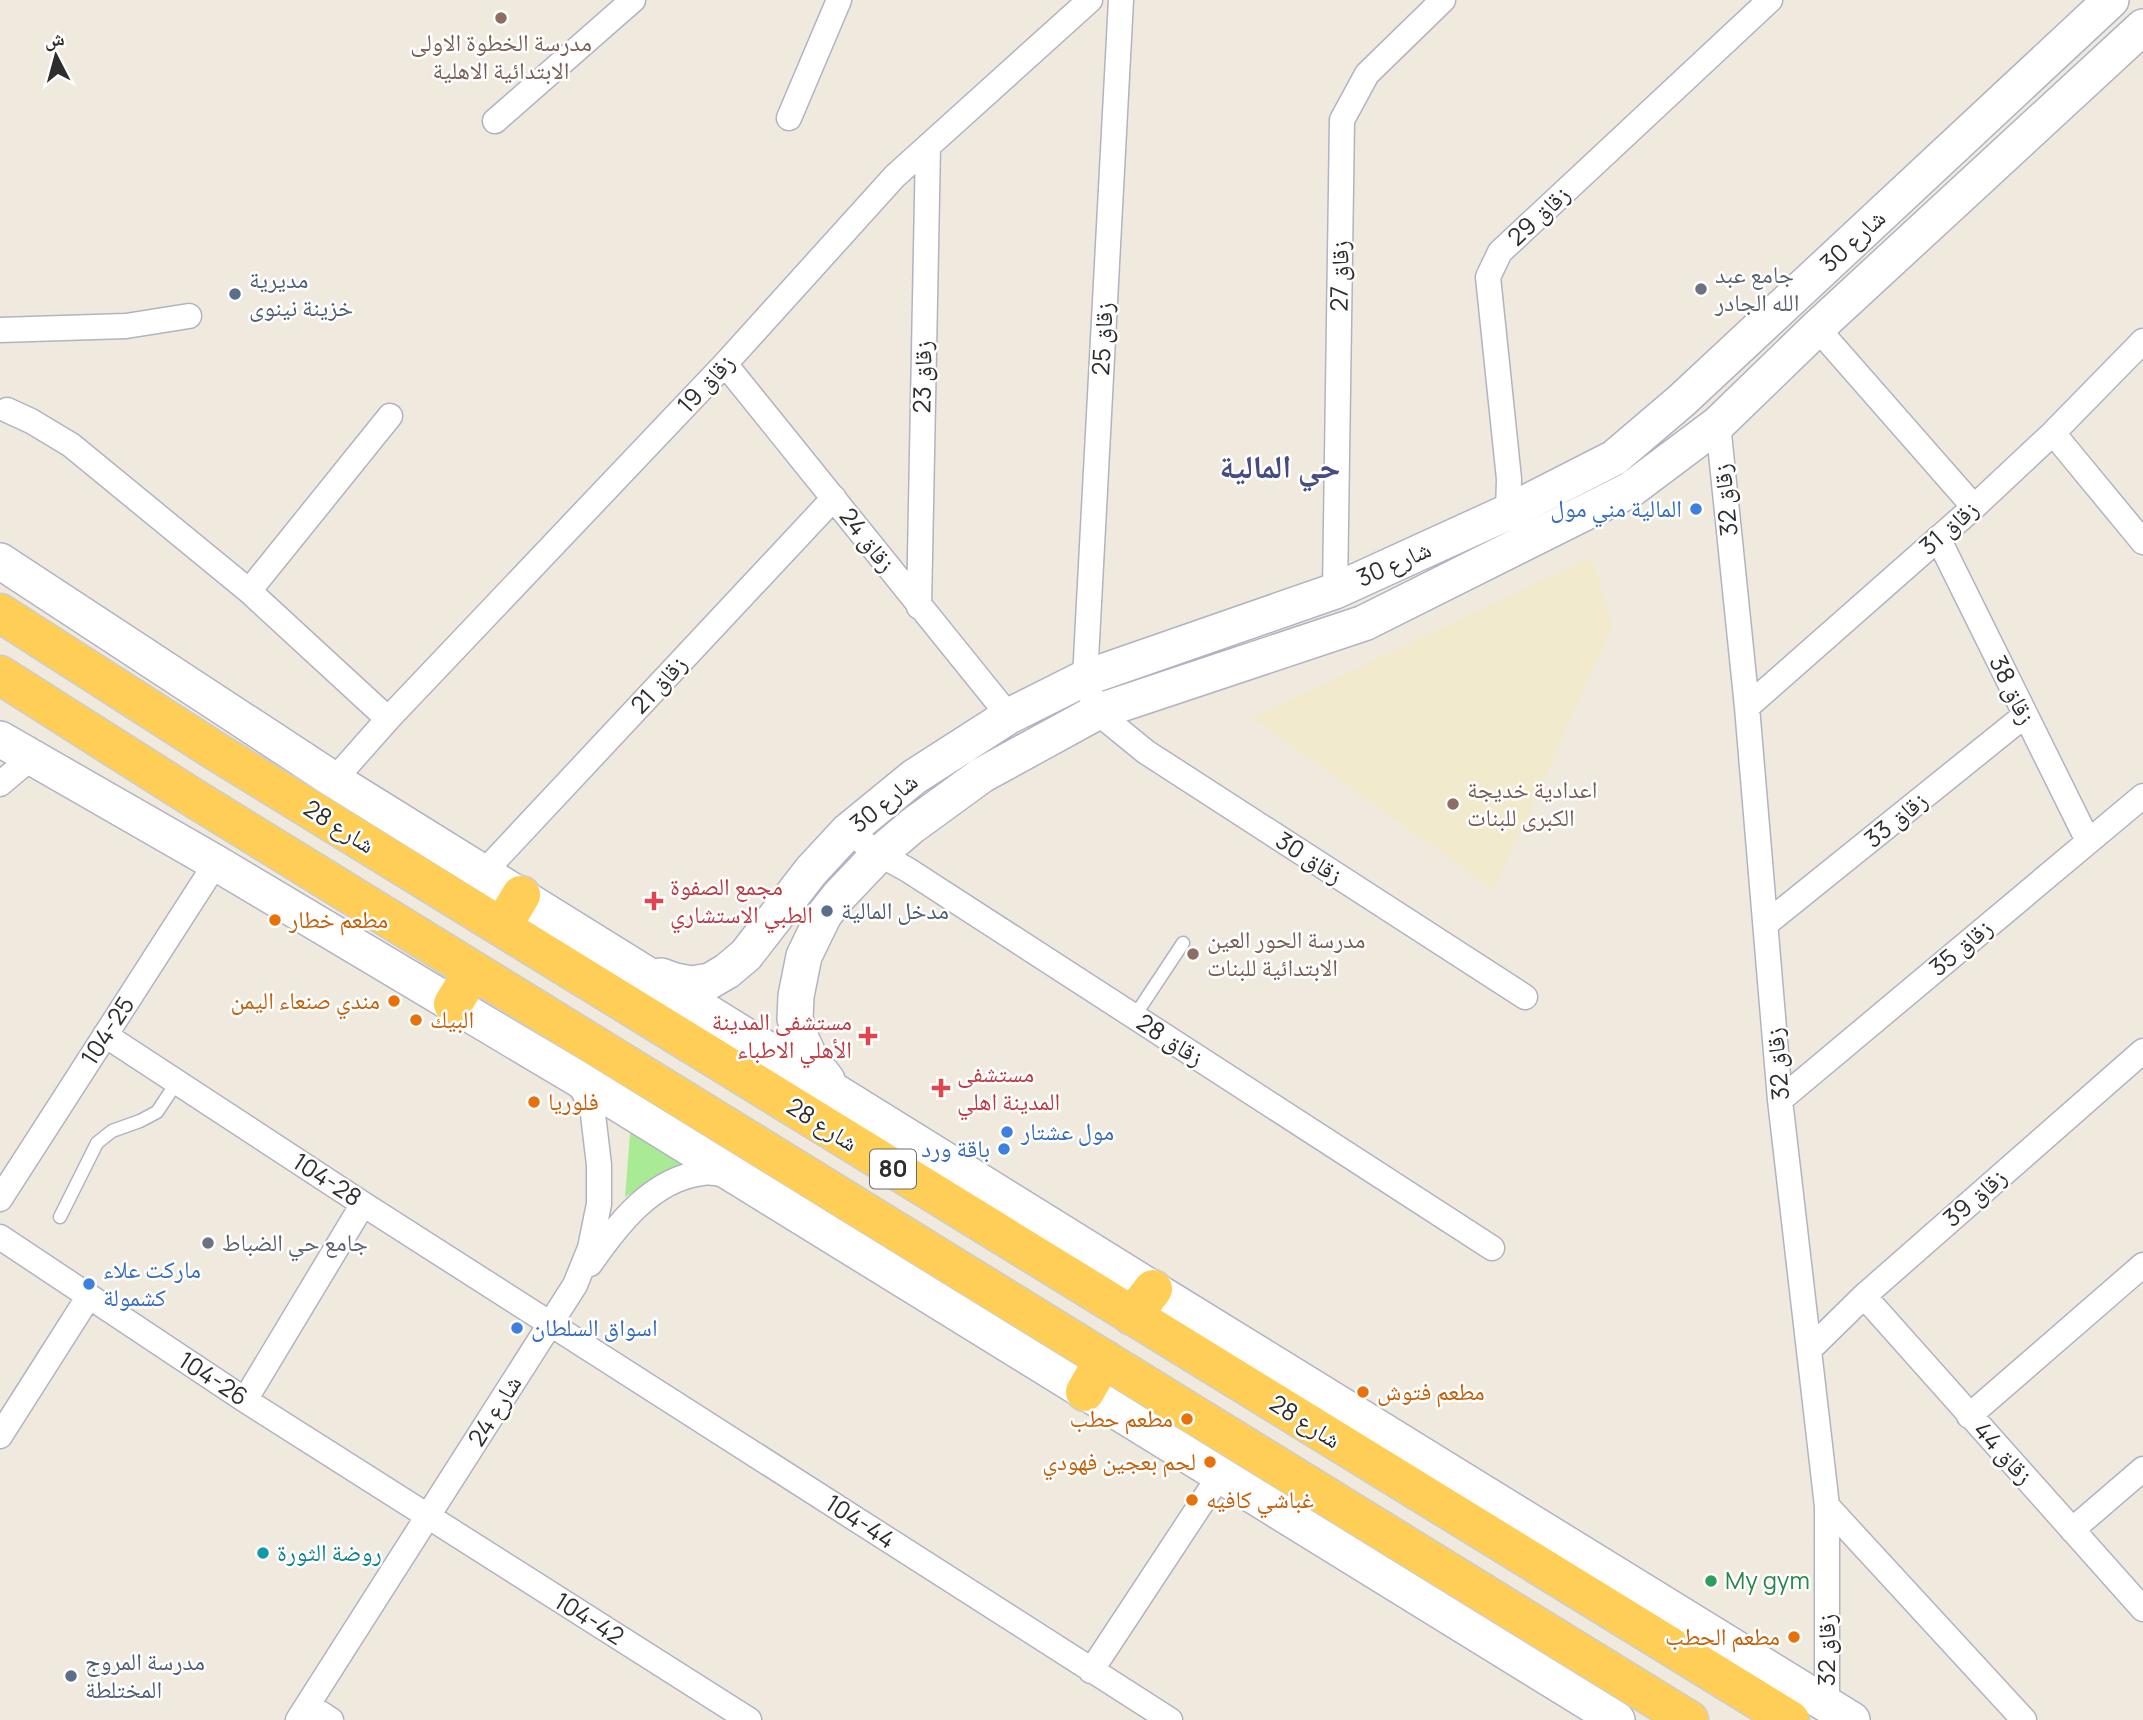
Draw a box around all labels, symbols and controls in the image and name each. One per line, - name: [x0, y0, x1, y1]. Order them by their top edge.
- marker: مدرسة الخطوة الاولى الابتدائية الاهلية: [493, 10, 509, 26]
- north arrow: [21, 21, 91, 91]
- text: ش: [43, 25, 66, 53]
- place label: مدرسة الخطوة الاولى الابتدائية الاهلية: [410, 25, 592, 86]
- street label: زقاق 29: [1500, 177, 1576, 252]
- street label: شارع 30: [1812, 201, 1892, 279]
- street label: زقاق 27: [1321, 240, 1356, 312]
- place label: جامع عبد الله الجادر: [1714, 257, 1799, 318]
- place label: مديرية خزينة نينوى: [249, 262, 353, 323]
- marker: جامع عبد الله الجادر: [1693, 281, 1709, 297]
- marker: مديرية خزينة نينوى: [227, 286, 243, 302]
- street label: زقاق 25: [1083, 301, 1120, 376]
- street label: زقاق 23: [904, 340, 939, 414]
- street label: زقاق 19: [669, 346, 741, 420]
- district label: حي المالية: [1219, 444, 1341, 492]
- street label: زقاق 32: [1704, 462, 1745, 538]
- place label: المالية مني مول: [1550, 491, 1682, 528]
- street label: زقاق 31: [1911, 492, 1985, 562]
- street label: زقاق 24: [833, 500, 904, 578]
- marker: المالية مني مول: [1688, 501, 1704, 517]
- street label: شارع 30: [1351, 532, 1436, 594]
- street label: زقاق 21: [622, 648, 693, 720]
- street label: زقاق 38: [1983, 649, 2044, 729]
- street label: شارع 30: [842, 764, 924, 839]
- place label: اعدادية خديجة الكبرى للبنات: [1467, 772, 1597, 833]
- street label: زقاق 33: [1857, 783, 1934, 854]
- street label: شارع 28: [298, 791, 382, 860]
- marker: اعدادية خديجة الكبرى للبنات: [1445, 796, 1461, 812]
- street label: زقاق 30: [1270, 823, 1350, 891]
- place label: مجمع الصفوة الطبي الاستشاري: [670, 869, 813, 934]
- marker: مجمع الصفوة الطبي الاستشاري: [644, 891, 664, 911]
- place label: مدخل المالية: [841, 893, 949, 926]
- place label: مطعم خطار: [288, 902, 388, 936]
- marker: مدخل المالية: [819, 903, 835, 919]
- street label: زقاق 35: [1922, 911, 1999, 983]
- marker: مطعم خطار: [267, 912, 283, 928]
- place label: مدرسة الحور العين الابتدائية للبنات: [1207, 922, 1366, 983]
- marker: مدرسة الحور العين الابتدائية للبنات: [1185, 946, 1201, 962]
- place label: مندي صنعاء اليمن: [230, 983, 380, 1020]
- street label: 104-25: [72, 989, 141, 1071]
- marker: مندي صنعاء اليمن: [386, 993, 402, 1009]
- place label: البيك: [430, 1002, 474, 1035]
- place label: مستشفى المدينة الأهلي الاطباء: [712, 1004, 852, 1069]
- street label: زقاق 28: [1131, 1005, 1211, 1073]
- marker: البيك: [408, 1012, 424, 1028]
- marker: مستشفى المدينة الأهلي الاطباء: [858, 1026, 878, 1046]
- street label: زقاق 32: [1757, 1026, 1796, 1102]
- place label: مستشفى المدينة اهلي: [957, 1056, 1060, 1121]
- marker: مستشفى المدينة اهلي: [931, 1078, 951, 1098]
- place label: فلوريا: [548, 1084, 599, 1117]
- street label: شارع 28: [781, 1089, 865, 1158]
- marker: فلوريا: [526, 1094, 542, 1110]
- place label: مول عشتار: [1020, 1114, 1114, 1147]
- marker: مول عشتار: [999, 1124, 1015, 1140]
- place label: باقة ورد: [921, 1131, 990, 1164]
- marker: باقة ورد: [996, 1141, 1012, 1157]
- street label: 104-28: [287, 1144, 369, 1213]
- road number: 80: [870, 1150, 916, 1188]
- street label: زقاق 39: [1935, 1160, 2013, 1234]
- place label: جامع حي الضباط: [222, 1225, 368, 1262]
- marker: جامع حي الضباط: [200, 1235, 216, 1251]
- place label: ماركت علاء كشمولة: [103, 1252, 201, 1313]
- marker: ماركت علاء كشمولة: [81, 1276, 97, 1292]
- place label: اسواق السلطان: [531, 1310, 658, 1343]
- marker: اسواق السلطان: [509, 1320, 525, 1336]
- street label: 104-26: [173, 1343, 255, 1412]
- street label: شارع 24: [459, 1368, 528, 1452]
- place label: مطعم فتوش: [1377, 1374, 1485, 1408]
- marker: مطعم فتوش: [1355, 1384, 1371, 1400]
- street label: شارع 28: [1264, 1386, 1348, 1455]
- place label: مطعم حطب: [1070, 1401, 1173, 1435]
- marker: مطعم حطب: [1179, 1411, 1195, 1427]
- street label: زقاق 44: [1967, 1413, 2041, 1491]
- place label: لحم بعجين فهودي: [1042, 1444, 1196, 1481]
- marker: لحم بعجين فهودي: [1202, 1454, 1218, 1470]
- place label: غباشي كافيه: [1206, 1482, 1314, 1519]
- street label: 104-44: [820, 1486, 902, 1555]
- marker: غباشي كافيه: [1184, 1492, 1200, 1508]
- place label: روضة الثورة: [277, 1535, 382, 1568]
- marker: روضة الثورة: [255, 1545, 271, 1561]
- place label: My gym: [1725, 1563, 1810, 1596]
- marker: My gym: [1703, 1573, 1719, 1589]
- street label: 104-42: [549, 1584, 631, 1652]
- street label: زقاق 32: [1809, 1614, 1842, 1686]
- place label: مطعم الحطب: [1665, 1619, 1780, 1653]
- marker: مطعم الحطب: [1786, 1629, 1802, 1645]
- place label: مدرسة المروج المختلطة: [85, 1644, 205, 1705]
- marker: مدرسة المروج المختلطة: [63, 1668, 79, 1684]

